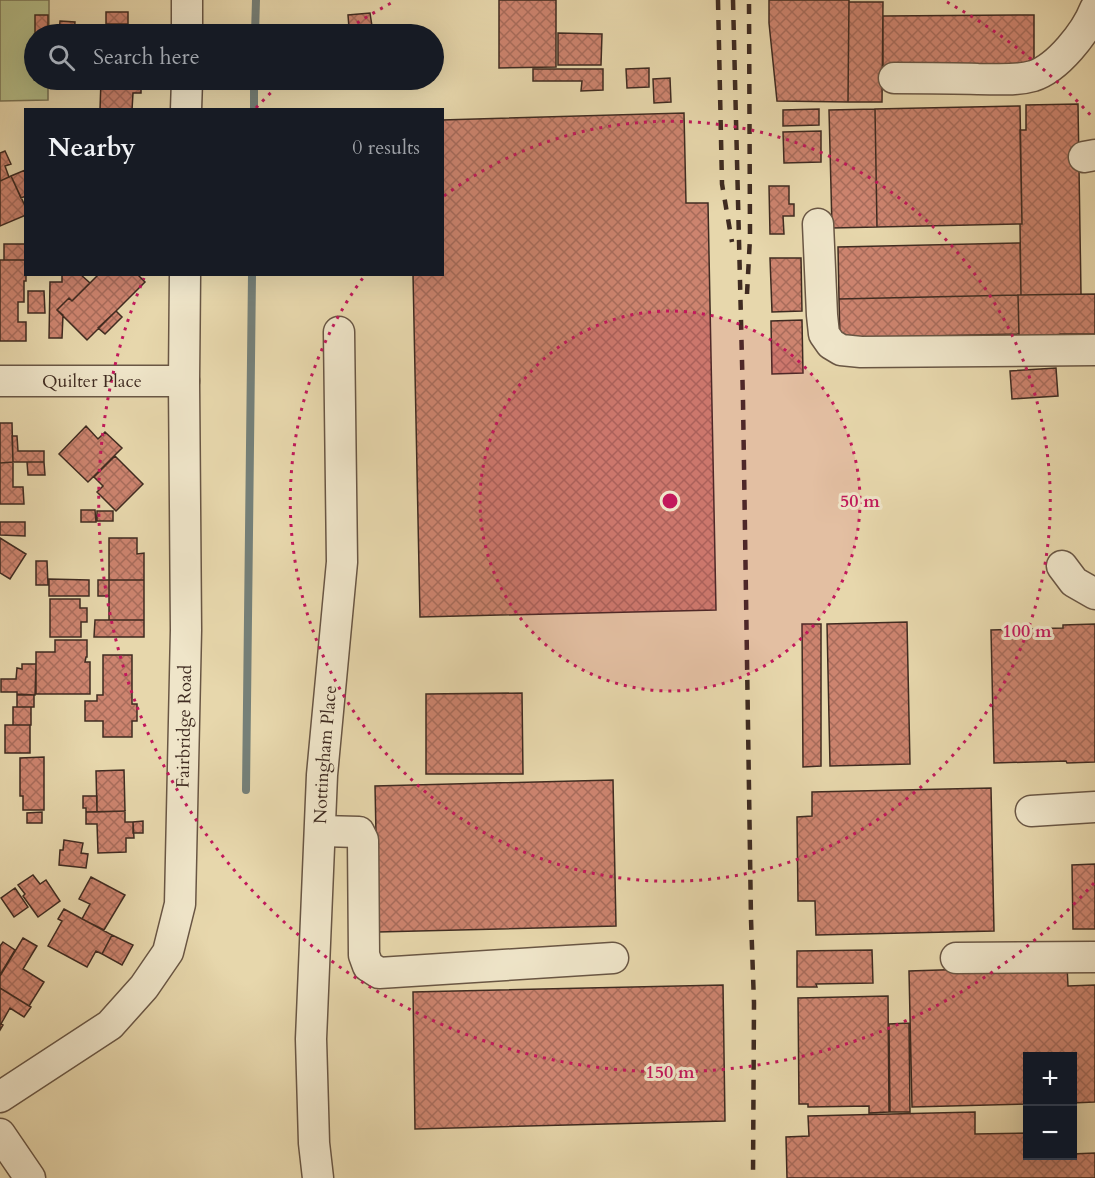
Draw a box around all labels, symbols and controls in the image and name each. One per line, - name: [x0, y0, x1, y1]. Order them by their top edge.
- search box: [24, 24, 444, 90]
- icon: search: [45, 41, 78, 74]
- text: Search here: [93, 42, 200, 72]
- text: Nearby: [48, 130, 136, 165]
- text: 0 results: [352, 134, 420, 161]
- street label: Quilter Place: [42, 369, 142, 394]
- text: 50 m: [840, 489, 880, 514]
- centre of rings: [660, 491, 680, 511]
- text: 100 m: [1002, 619, 1052, 644]
- street label: Fairbridge Road: [170, 664, 198, 788]
- street label: Nottingham Place: [307, 684, 343, 825]
- map controls: [1023, 1052, 1077, 1160]
- button: +: [1023, 1052, 1077, 1106]
- text: 150 m: [645, 1060, 695, 1085]
- button: −: [1023, 1106, 1077, 1160]

